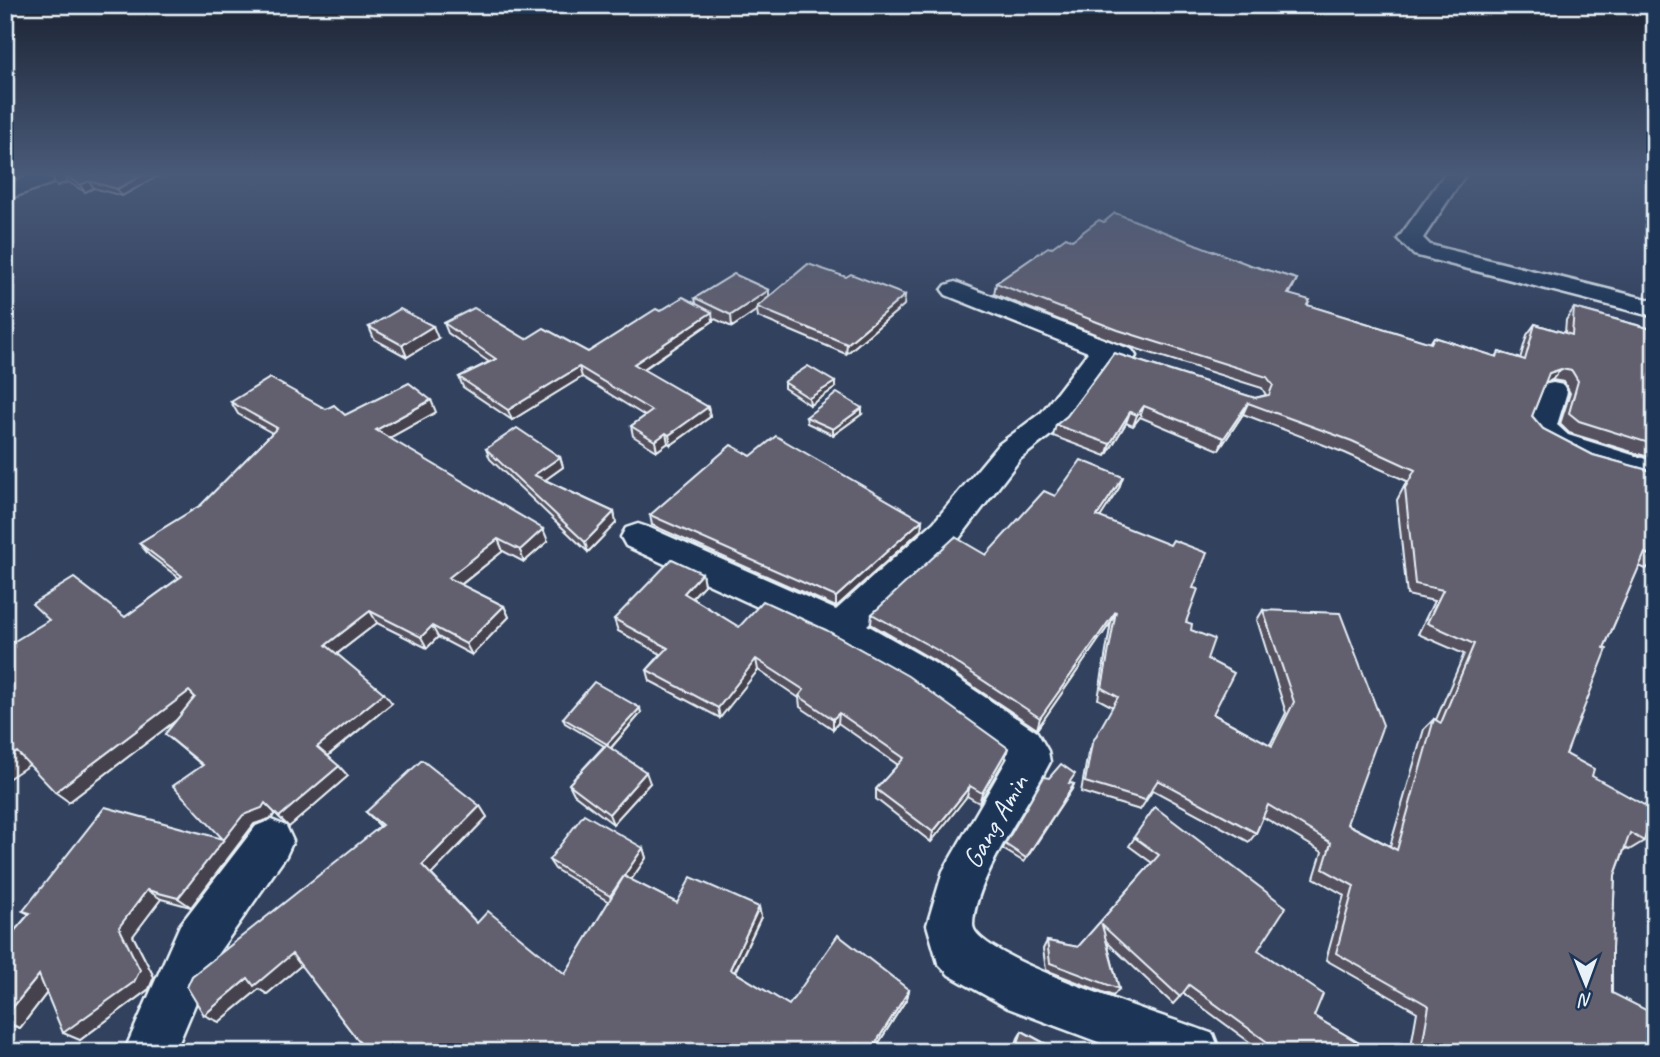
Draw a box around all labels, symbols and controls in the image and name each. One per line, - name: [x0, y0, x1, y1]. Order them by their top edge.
- street label: Gang Amin: [954, 767, 1037, 874]
- north arrow: [1552, 948, 1622, 1018]
- text: N: [1577, 988, 1592, 1012]

